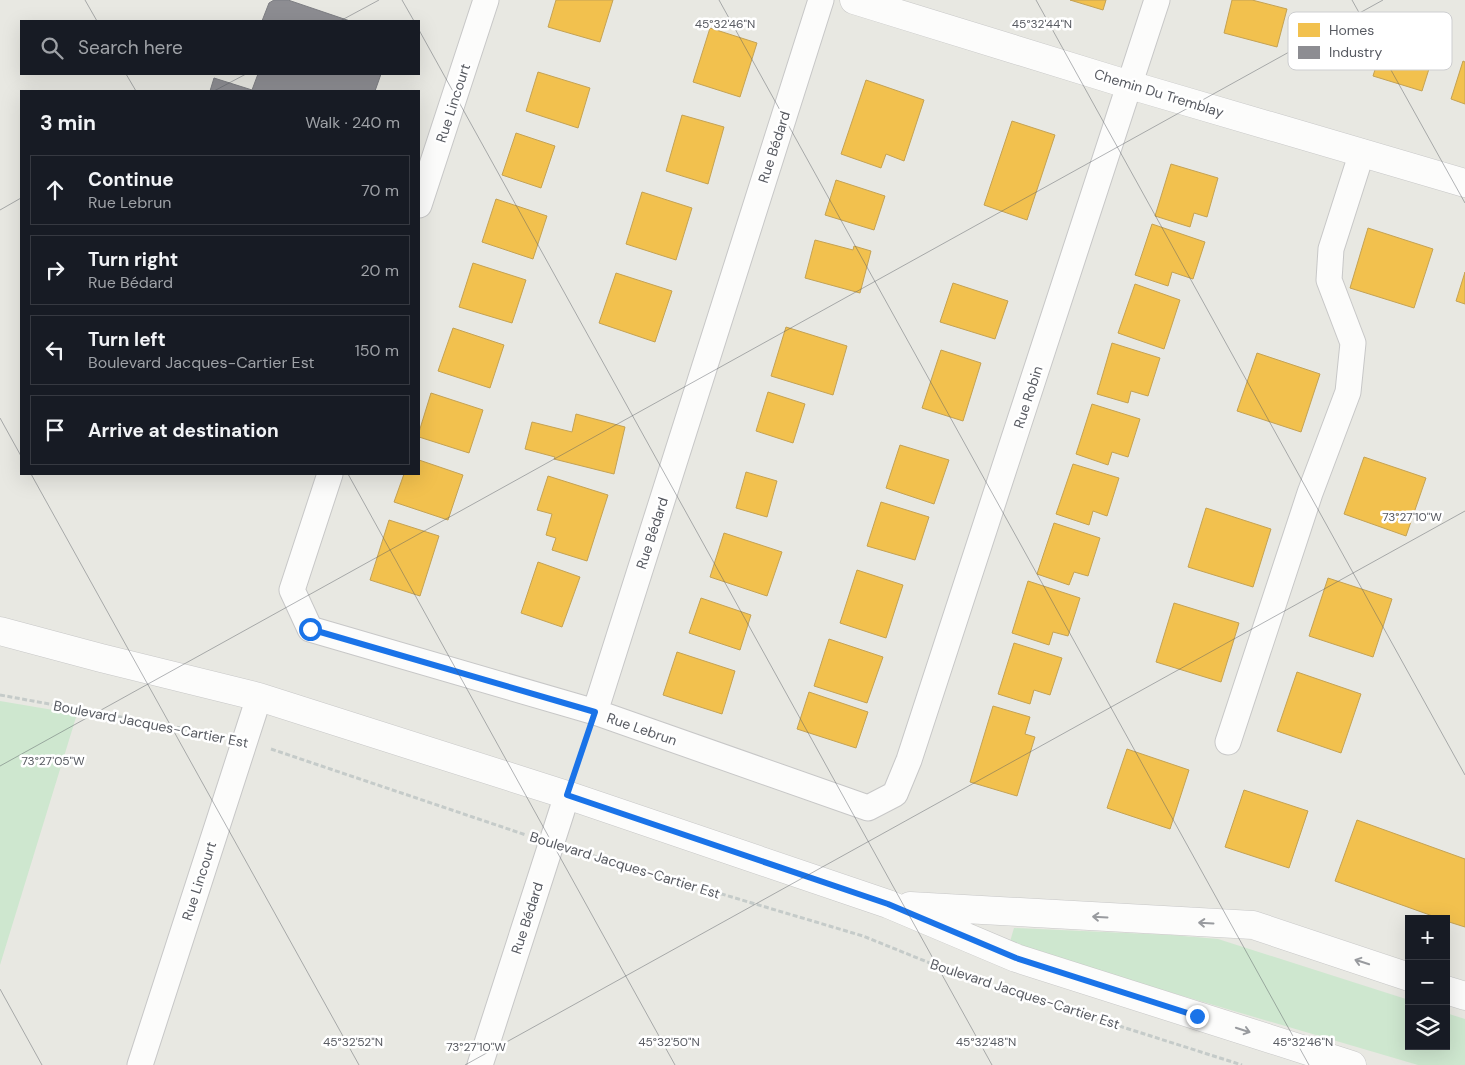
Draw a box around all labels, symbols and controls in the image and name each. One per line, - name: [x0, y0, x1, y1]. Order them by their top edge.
- legend: [1288, 12, 1452, 70]
- text: 45°32'46"N: [695, 16, 755, 32]
- text: 45°32'44"N: [1012, 16, 1072, 32]
- search box: [20, 20, 420, 75]
- text: Homes: [1329, 21, 1374, 39]
- icon: search: [38, 34, 66, 62]
- text: Search here: [78, 35, 183, 60]
- text: Industry: [1329, 43, 1382, 61]
- street label: Rue Lincourt: [432, 61, 474, 145]
- street label: Chemin Du Tremblay: [1092, 65, 1226, 121]
- text: 3 min: [40, 109, 96, 137]
- street label: Rue Bédard: [754, 109, 794, 185]
- text: Walk · 240 m: [305, 112, 400, 133]
- text: Continue: [88, 167, 174, 192]
- icon: ahead: [41, 176, 69, 204]
- text: 70 m: [361, 180, 399, 201]
- text: Rue Lebrun: [88, 192, 172, 213]
- text: Turn right: [88, 247, 178, 272]
- icon: right: [41, 256, 69, 284]
- text: 20 m: [360, 260, 399, 281]
- text: Rue Bédard: [88, 272, 173, 293]
- text: Turn left: [88, 327, 166, 352]
- icon: left: [41, 336, 69, 364]
- text: 150 m: [355, 340, 399, 361]
- text: Boulevard Jacques-Cartier Est: [88, 352, 315, 373]
- street label: Rue Robin: [1009, 364, 1047, 430]
- icon: arrive: [41, 416, 69, 444]
- text: Arrive at destination: [88, 418, 279, 443]
- street label: Rue Bédard: [632, 495, 672, 571]
- text: 73°27'10"W: [1382, 509, 1442, 525]
- route start: [299, 618, 322, 641]
- street label: Boulevard Jacques-Cartier Est: [52, 696, 250, 752]
- street label: Rue Lebrun: [605, 709, 679, 749]
- text: 73°27'05"W: [21, 753, 85, 769]
- street label: Boulevard Jacques-Cartier Est: [528, 827, 722, 903]
- street label: Rue Lincourt: [178, 839, 220, 923]
- street label: Rue Bédard: [507, 880, 547, 956]
- one-way arrow: [1092, 912, 1108, 921]
- map controls: [1405, 915, 1450, 1050]
- button: +: [1405, 915, 1450, 960]
- one-way arrow: [1198, 918, 1214, 927]
- street label: Boulevard Jacques-Cartier Est: [928, 955, 1122, 1033]
- one-way arrow: [1355, 956, 1371, 966]
- button: −: [1405, 960, 1450, 1005]
- route end: [1186, 1005, 1209, 1028]
- button: layers: [1405, 1005, 1450, 1050]
- one-way arrow: [1235, 1026, 1251, 1036]
- text: 45°32'52"N: [323, 1034, 383, 1050]
- text: 45°32'50"N: [638, 1034, 700, 1050]
- text: 45°32'48"N: [956, 1034, 1016, 1050]
- text: 45°32'46"N: [1273, 1034, 1333, 1050]
- text: 73°27'10"W: [446, 1039, 506, 1055]

